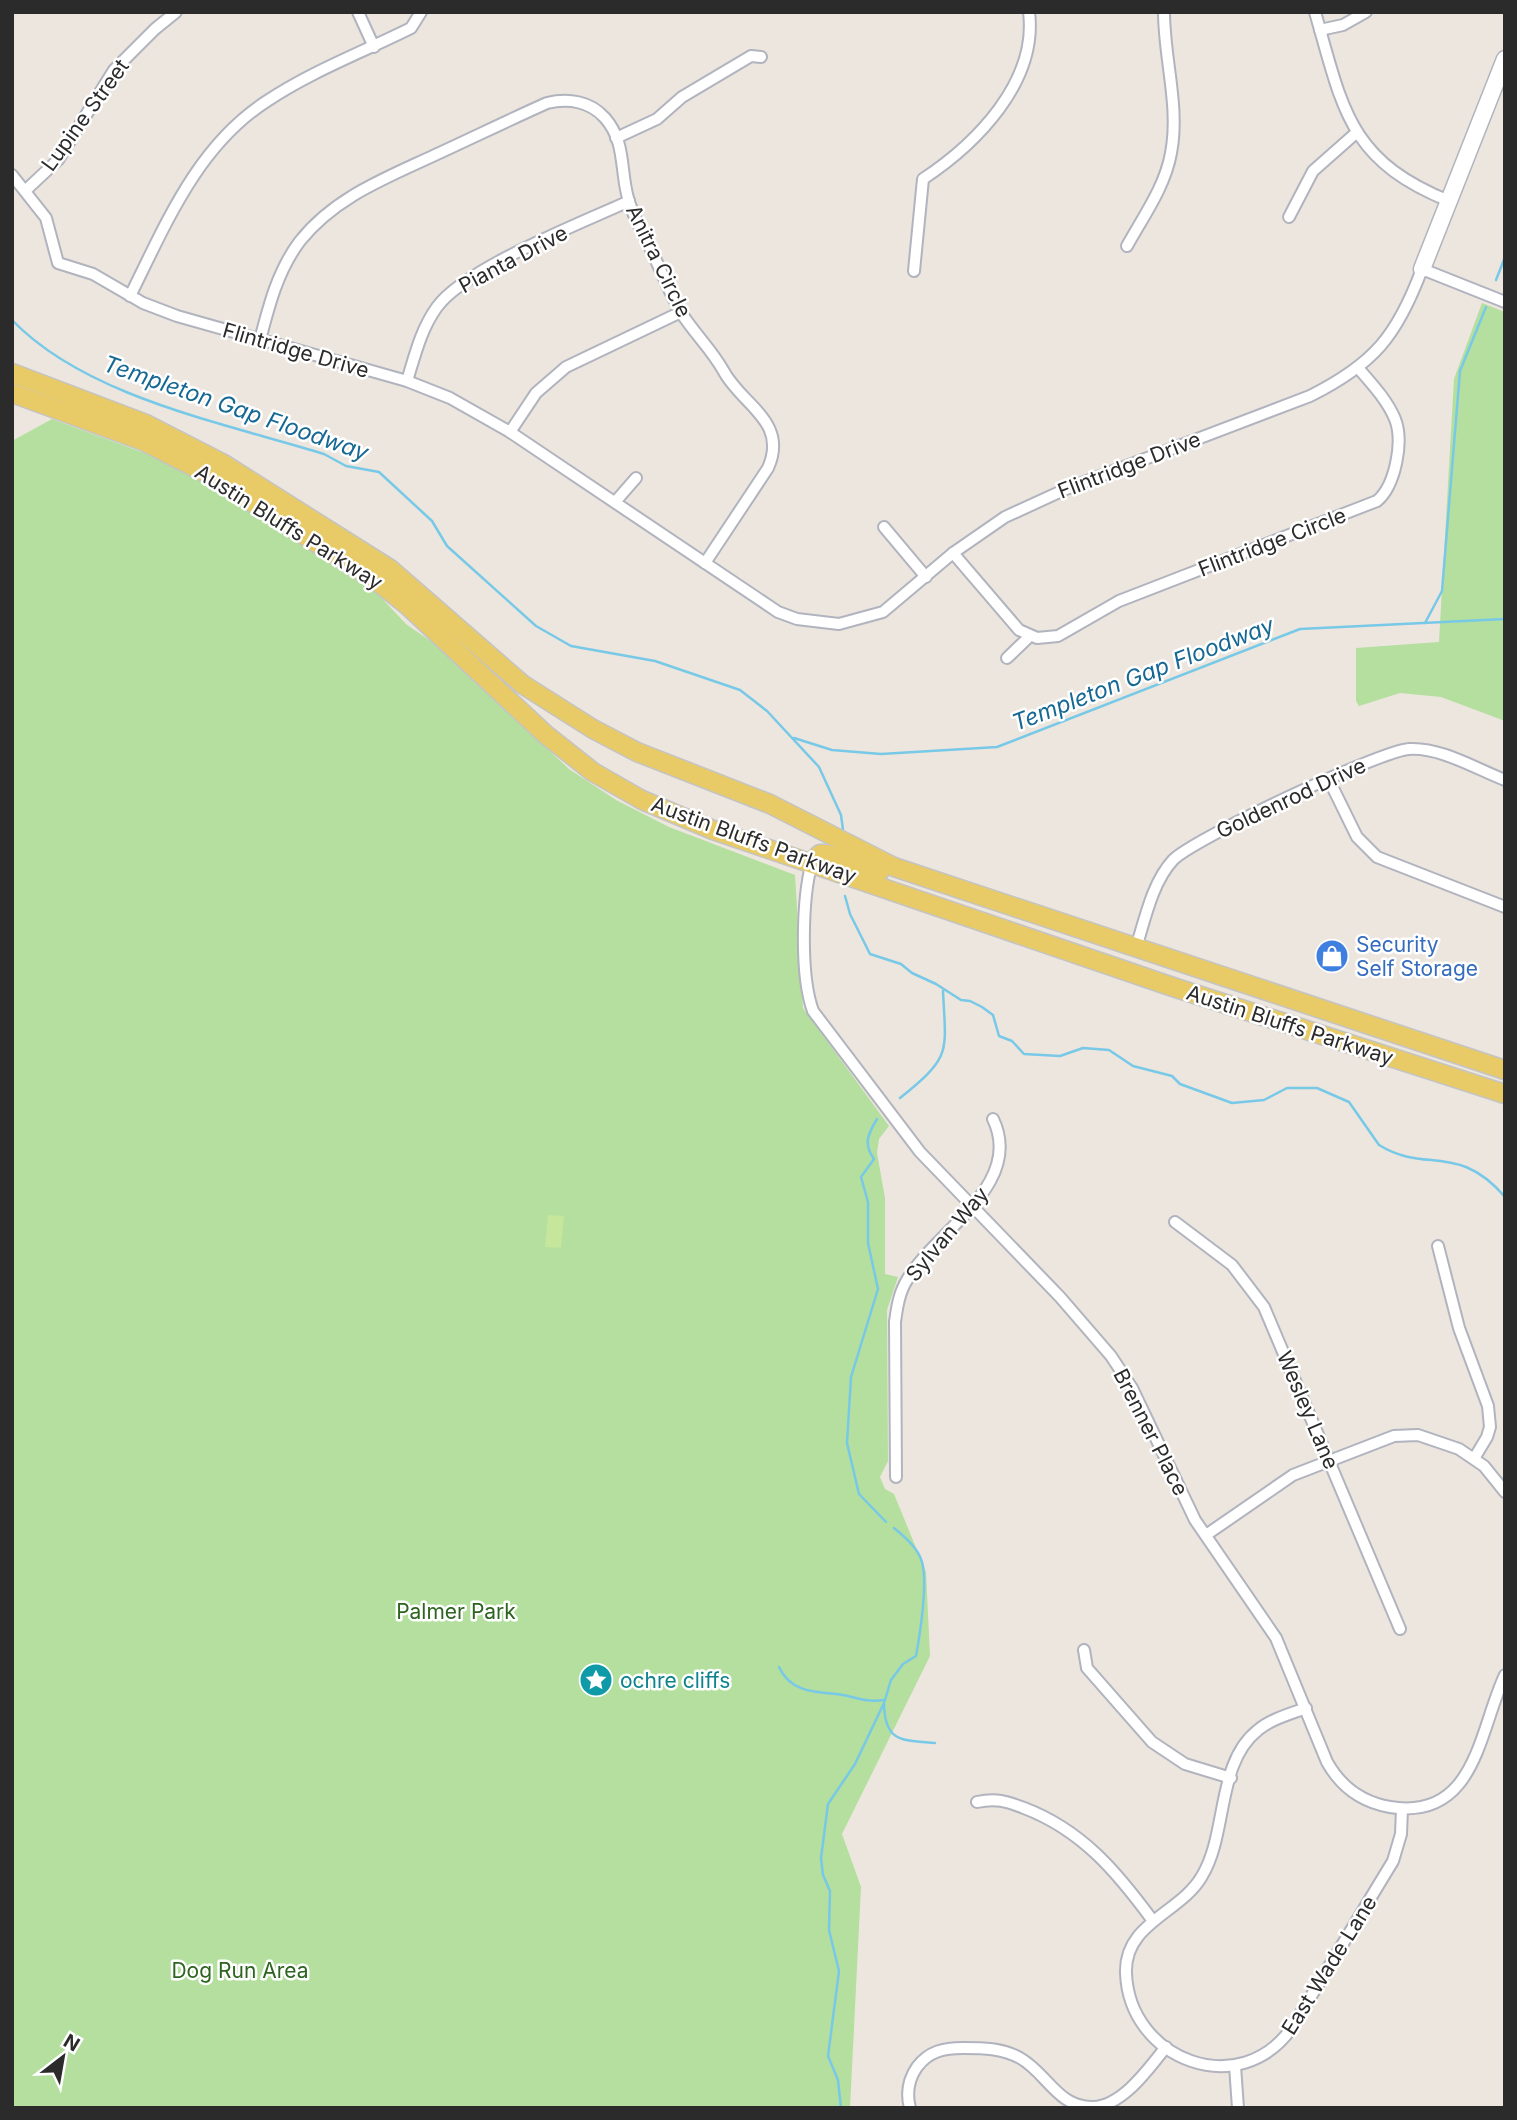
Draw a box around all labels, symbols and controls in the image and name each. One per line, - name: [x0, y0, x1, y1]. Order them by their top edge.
- street label: Lupine Street: [36, 54, 134, 176]
- street label: Anitra Circle: [621, 201, 697, 321]
- street label: Pianta Drive: [454, 220, 572, 298]
- street label: Flintridge Drive: [220, 317, 372, 383]
- water label: Templeton Gap Floodway: [100, 349, 373, 467]
- street label: Flintridge Drive: [1054, 426, 1204, 504]
- street label: Austin Bluffs Parkway: [191, 459, 387, 595]
- street label: Flintridge Circle: [1195, 502, 1349, 582]
- water label: Templeton Gap Floodway: [1008, 611, 1279, 737]
- street label: Goldenrod Drive: [1212, 752, 1370, 844]
- street label: Austin Bluffs Parkway: [648, 791, 860, 889]
- place label: Security Self Storage: [1356, 932, 1478, 981]
- shop icon: Security Self Storage: [1313, 937, 1351, 975]
- street label: Austin Bluffs Parkway: [1183, 980, 1397, 1070]
- street label: Sylvan Way: [900, 1182, 994, 1286]
- street label: Wesley Lane: [1272, 1347, 1344, 1473]
- street label: Brenner Place: [1108, 1364, 1194, 1500]
- park label: Palmer Park: [396, 1599, 516, 1624]
- place icon: ochre cliffs: [577, 1661, 615, 1699]
- place label: ochre cliffs: [620, 1668, 730, 1693]
- street label: East Wade Lane: [1276, 1891, 1382, 2039]
- park label: Dog Run Area: [171, 1958, 309, 1983]
- north arrow: [28, 2022, 98, 2092]
- text: N: [59, 2029, 84, 2056]

